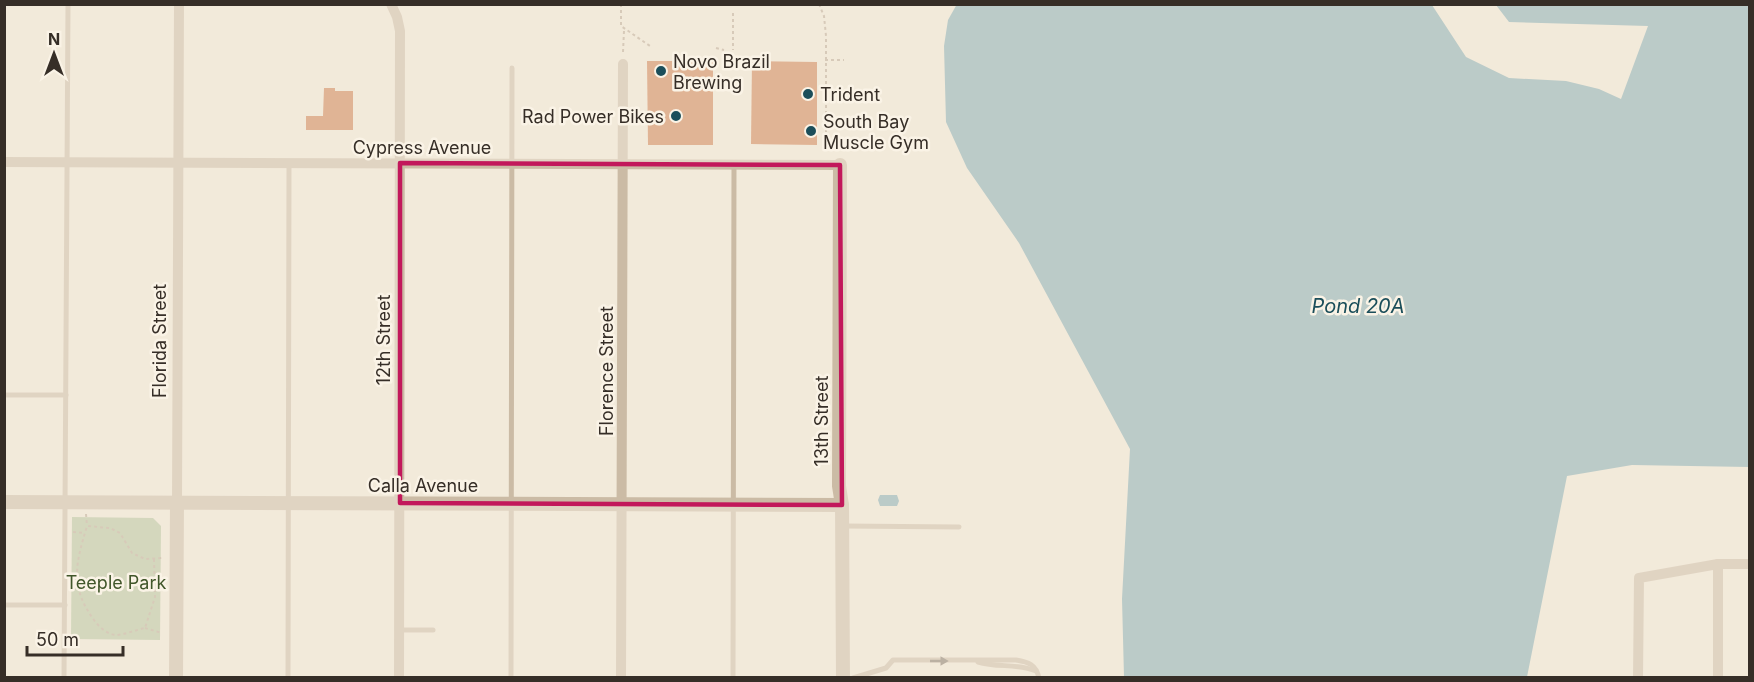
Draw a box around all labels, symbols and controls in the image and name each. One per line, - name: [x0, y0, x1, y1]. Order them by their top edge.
- north arrow: [24, 24, 84, 84]
- text: N: [48, 29, 60, 49]
- place label: Novo Brazil Brewing: [673, 51, 770, 93]
- marker: Novo Brazil Brewing: [654, 64, 668, 78]
- place label: Trident: [820, 84, 880, 105]
- marker: Trident: [801, 87, 815, 101]
- place label: Rad Power Bikes: [522, 106, 664, 127]
- marker: Rad Power Bikes: [669, 109, 683, 123]
- place label: South Bay Muscle Gym: [823, 111, 929, 153]
- marker: South Bay Muscle Gym: [804, 124, 818, 138]
- street label: Cypress Avenue: [353, 137, 491, 158]
- street label: Florida Street: [149, 284, 170, 398]
- water label: Pond 20A: [1312, 294, 1404, 318]
- street label: 12th Street: [373, 295, 394, 385]
- street label: Florence Street: [596, 306, 617, 436]
- street label: 13th Street: [811, 375, 832, 466]
- street label: Calla Avenue: [368, 475, 478, 496]
- park label: Teeple Park: [66, 572, 166, 593]
- scale bar: [27, 619, 123, 657]
- text: 50 m: [36, 629, 79, 650]
- one-way arrow: [930, 656, 949, 666]

